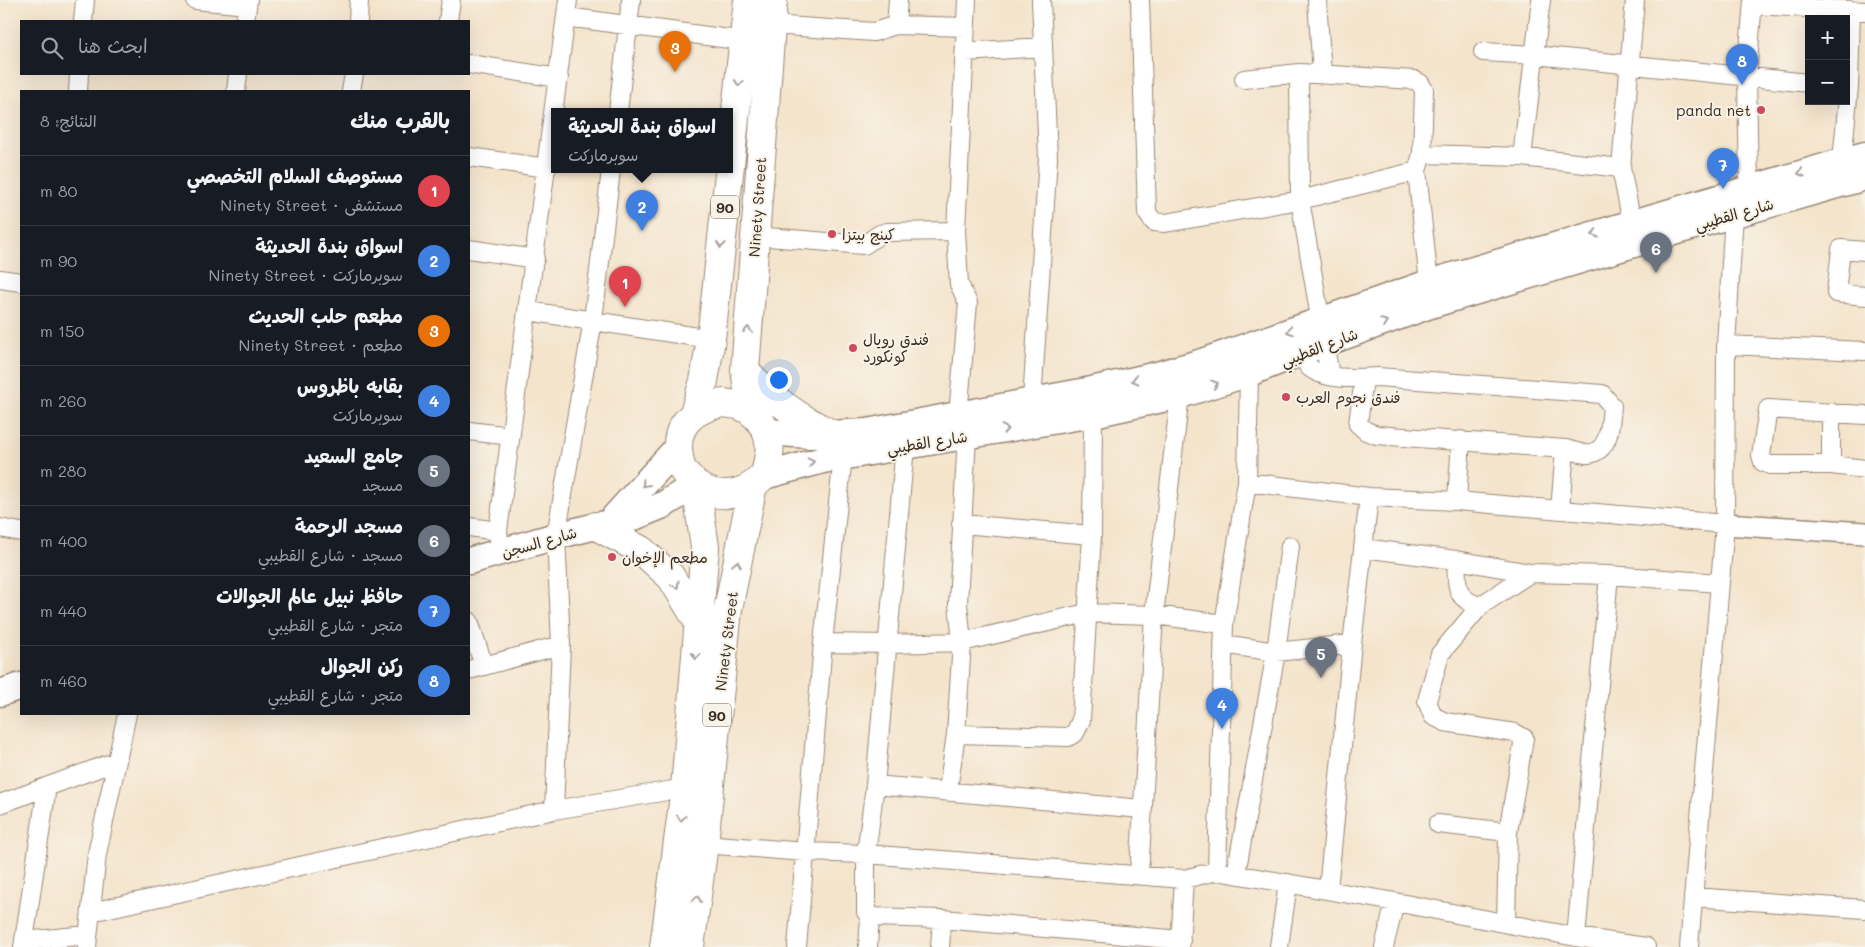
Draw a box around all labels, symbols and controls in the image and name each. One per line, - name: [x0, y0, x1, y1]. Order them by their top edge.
- map controls: [1805, 15, 1850, 105]
- button: +: [1805, 15, 1850, 60]
- search box: [20, 20, 470, 75]
- pin: 3: [659, 31, 691, 72]
- text: ابحث هنا: [78, 33, 148, 58]
- icon: search: [38, 34, 66, 62]
- pin: 8: [1726, 44, 1758, 85]
- button: −: [1805, 60, 1850, 105]
- one-way arrow: [734, 80, 745, 88]
- place label: panda net: [1676, 100, 1751, 120]
- marker: panda net: [1755, 104, 1767, 116]
- text: بالقرب منك: [350, 106, 450, 133]
- popup: [551, 108, 733, 173]
- text: النتائج: 8: [40, 110, 97, 131]
- text: اسواق بندة الحديثة: [568, 113, 716, 138]
- text: سوبرماركت: [568, 144, 638, 165]
- pin: 7: [1707, 148, 1739, 189]
- street label: Ninety Street: [744, 156, 770, 258]
- text: مستوصف السلام التخصصي: [187, 163, 403, 188]
- one-way arrow: [1798, 168, 1806, 178]
- text: 80 m: [40, 180, 77, 201]
- text: 1: [430, 180, 438, 201]
- pin: 2: [626, 190, 658, 231]
- street label: شارع القطيبي: [1692, 193, 1777, 239]
- text: مستشفى · Ninety Street: [220, 194, 403, 215]
- road number: 90: [711, 196, 739, 218]
- place label: كينج بيتزا: [842, 224, 895, 245]
- marker: كينج بيتزا: [826, 228, 838, 240]
- one-way arrow: [1591, 228, 1599, 239]
- pin: 6: [1640, 232, 1672, 273]
- text: اسواق بندة الحديثة: [255, 233, 403, 258]
- one-way arrow: [716, 241, 727, 249]
- text: 90 m: [40, 250, 77, 271]
- text: 2: [430, 250, 438, 271]
- text: سوبرماركت · Ninety Street: [209, 264, 403, 285]
- pin: 1: [609, 266, 641, 307]
- text: مطعم حلب الحديث: [248, 303, 403, 328]
- one-way arrow: [1379, 318, 1388, 328]
- text: 150 m: [40, 320, 84, 341]
- text: 3: [429, 320, 439, 341]
- street label: شارع القطيبي: [1277, 323, 1362, 375]
- one-way arrow: [1286, 325, 1295, 335]
- one-way arrow: [742, 326, 753, 334]
- place label: فندق رويال كونكورد: [863, 329, 929, 366]
- text: مطعم · Ninety Street: [238, 334, 403, 355]
- marker: فندق رويال كونكورد: [847, 342, 859, 354]
- your location: [766, 367, 792, 393]
- text: بقابه باظروس: [297, 373, 403, 398]
- one-way arrow: [1132, 375, 1140, 385]
- one-way arrow: [1211, 380, 1219, 390]
- place label: فندق نجوم العرب: [1296, 387, 1400, 410]
- text: 260 m: [40, 390, 86, 411]
- text: 4: [429, 390, 439, 411]
- marker: فندق نجوم العرب: [1280, 391, 1292, 403]
- text: سوبرماركت: [333, 404, 403, 425]
- one-way arrow: [1001, 424, 1010, 434]
- street label: شارع القطيبي: [885, 426, 969, 462]
- text: جامع السعيد: [304, 443, 403, 468]
- one-way arrow: [806, 458, 815, 468]
- text: 280 m: [40, 460, 86, 481]
- text: 5: [429, 460, 439, 481]
- text: مسجد: [362, 474, 403, 495]
- one-way arrow: [642, 478, 651, 487]
- text: مسجد الرحمة: [295, 513, 403, 538]
- street label: شارع السجن: [499, 522, 579, 563]
- text: 400 m: [40, 530, 87, 551]
- text: 6: [429, 530, 439, 551]
- text: مسجد · شارع القطيبي: [258, 544, 403, 565]
- place label: مطعم الإخوان: [622, 547, 708, 570]
- marker: مطعم الإخوان: [606, 551, 618, 563]
- one-way arrow: [731, 559, 741, 568]
- one-way arrow: [670, 580, 679, 589]
- text: حافظ نبيل عالم الجوالات: [216, 583, 403, 608]
- street label: Ninety Street: [710, 590, 742, 692]
- text: 440 m: [40, 600, 87, 621]
- text: 7: [430, 600, 438, 621]
- text: متجر · شارع القطيبي: [268, 614, 403, 635]
- pin: 5: [1305, 637, 1337, 678]
- one-way arrow: [691, 652, 702, 660]
- text: ركن الجوال: [321, 653, 403, 678]
- text: 460 m: [40, 670, 87, 691]
- text: 8: [429, 670, 439, 691]
- text: متجر · شارع القطيبي: [268, 684, 403, 705]
- pin: 4: [1206, 688, 1238, 729]
- road number: 90: [703, 704, 731, 726]
- one-way arrow: [676, 814, 687, 822]
- one-way arrow: [691, 894, 702, 902]

